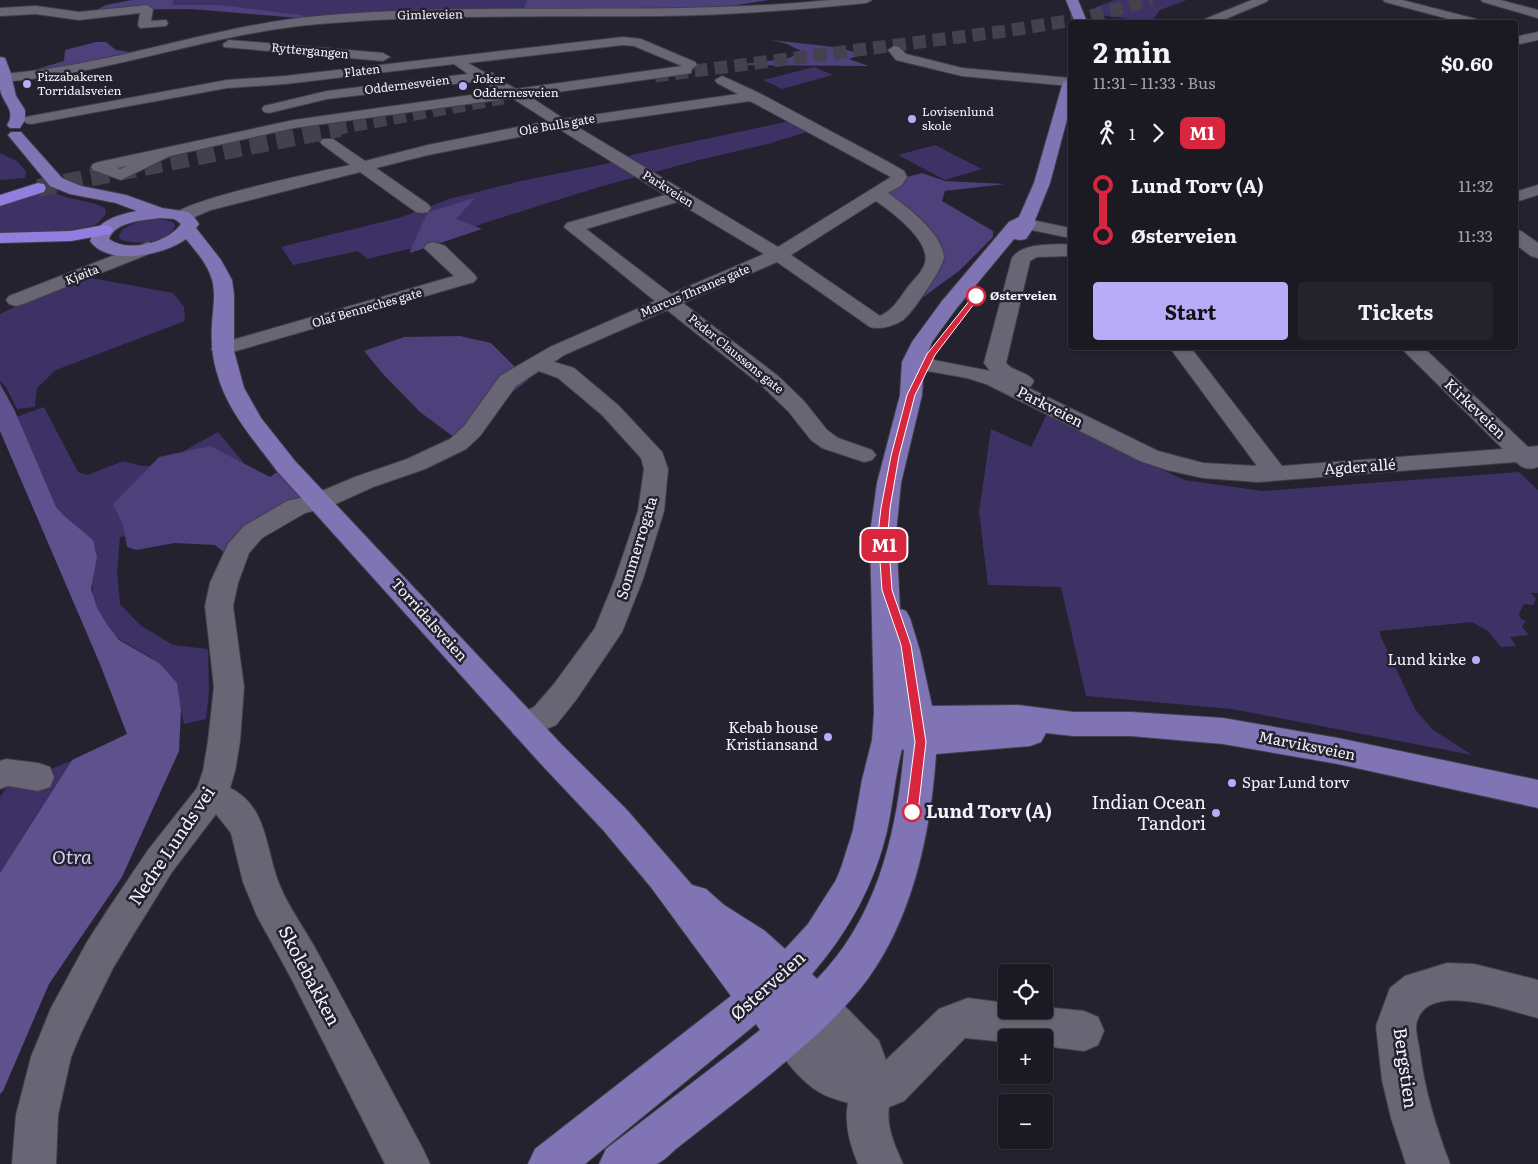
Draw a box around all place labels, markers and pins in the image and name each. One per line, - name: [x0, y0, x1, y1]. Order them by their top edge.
- place label: Pizzabakeren Torridalsveien: [37, 67, 122, 99]
- place label: Joker Oddernesveien: [473, 69, 559, 101]
- marker: Pizzabakeren Torridalsveien: [21, 78, 33, 90]
- marker: Joker Oddernesveien: [457, 80, 469, 92]
- place label: Lovisenlund skole: [922, 102, 994, 134]
- marker: Lovisenlund skole: [906, 113, 918, 125]
- marker: Østerveien: [966, 286, 986, 306]
- place label: Østerveien: [990, 286, 1058, 304]
- place label: Lund kirke: [1388, 647, 1466, 670]
- marker: Lund kirke: [1470, 654, 1482, 666]
- place label: Kebab house Kristiansand: [725, 715, 818, 755]
- marker: Kebab house Kristiansand: [822, 731, 834, 743]
- place label: Spar Lund torv: [1242, 770, 1350, 793]
- marker: Spar Lund torv: [1226, 777, 1238, 789]
- place label: Indian Ocean Tandori: [1091, 788, 1206, 836]
- place label: Lund Torv (A): [926, 797, 1052, 824]
- marker: Lund Torv (A): [902, 802, 922, 822]
- marker: Indian Ocean Tandori: [1210, 807, 1222, 819]

